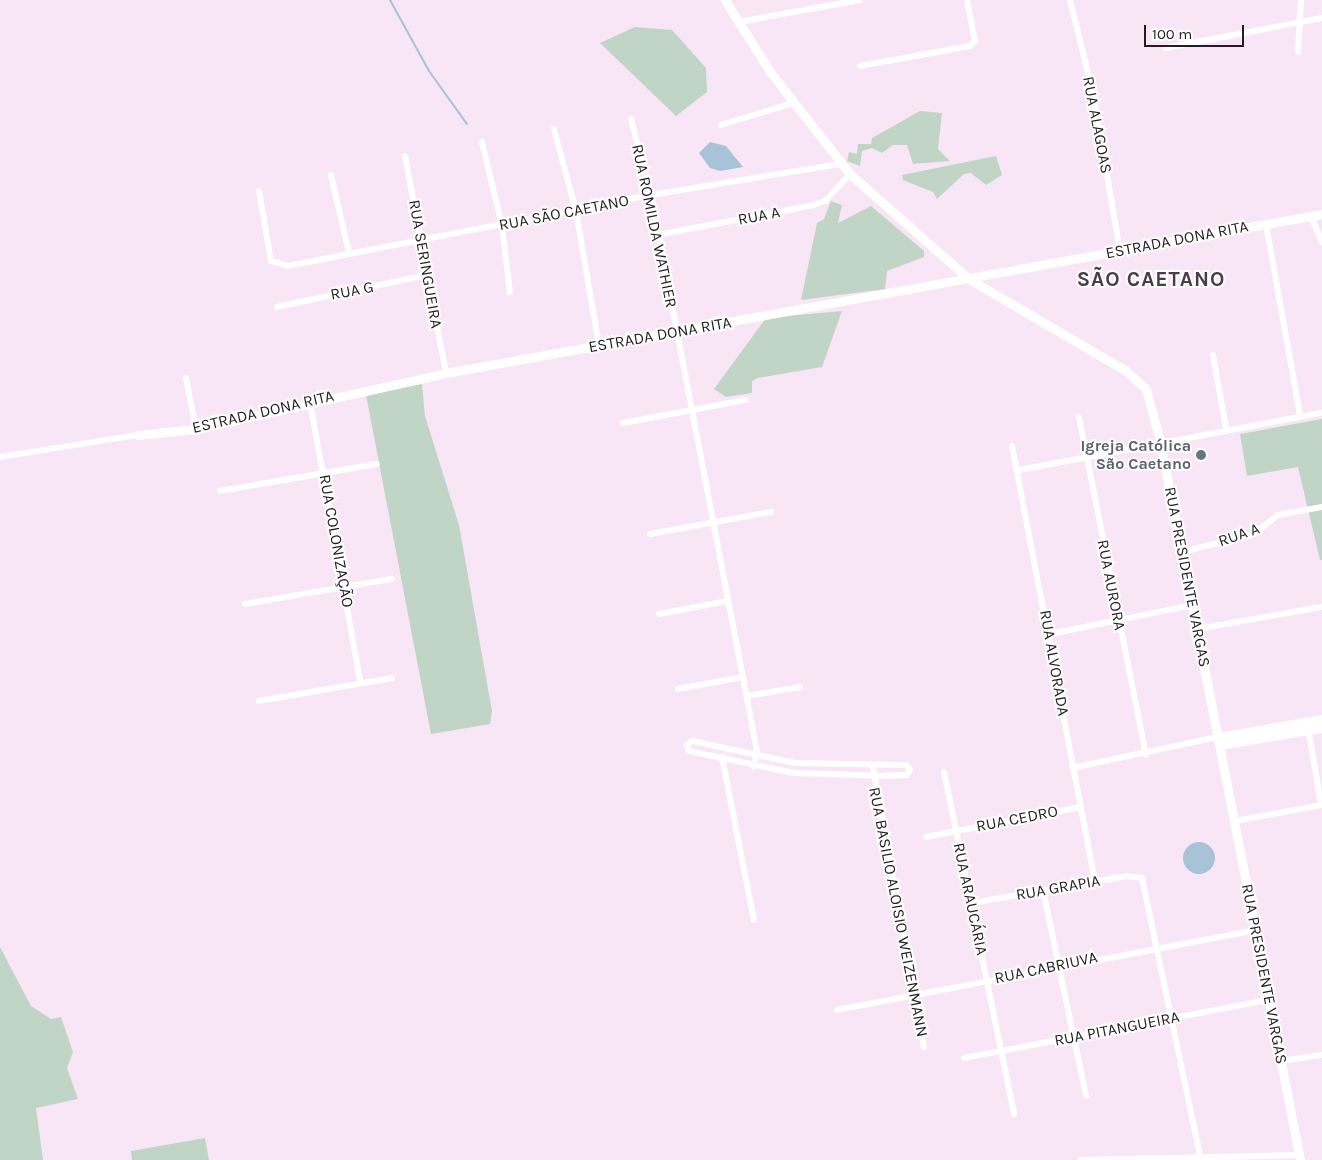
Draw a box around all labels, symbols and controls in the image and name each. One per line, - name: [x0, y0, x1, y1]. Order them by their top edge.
- scale bar: [1147, 15, 1247, 47]
- text: 100 m: [1152, 25, 1192, 43]
- street label: RUA ALAGOAS: [1078, 75, 1116, 175]
- street label: RUA ROMILDA WATHIER: [627, 142, 681, 310]
- street label: RUA SÃO CAETANO: [497, 191, 631, 235]
- street label: RUA SERINGUEIRA: [404, 198, 446, 330]
- street label: RUA A: [736, 203, 782, 229]
- street label: ESTRADA DONA RITA: [1104, 217, 1250, 263]
- district label: SÃO CAETANO: [1075, 266, 1227, 292]
- street label: RUA G: [329, 277, 375, 305]
- street label: ESTRADA DONA RITA: [587, 313, 733, 357]
- street label: ESTRADA DONA RITA: [190, 386, 336, 438]
- place label: Igreja Católica São Caetano: [1080, 436, 1191, 474]
- marker: Igreja Católica São Caetano: [1195, 449, 1207, 461]
- street label: RUA COLONIZAÇÃO: [315, 473, 357, 609]
- street label: RUA PRESIDENTE VARGAS: [1160, 485, 1214, 669]
- street label: RUA A: [1216, 519, 1262, 551]
- street label: RUA AURORA: [1093, 538, 1129, 632]
- street label: RUA ALVORADA: [1035, 609, 1073, 717]
- street label: RUA BASILIO ALOISIO WEIZENMANN: [864, 785, 932, 1039]
- street label: RUA CEDRO: [975, 802, 1059, 836]
- street label: RUA ARAUCÁRIA: [949, 841, 991, 957]
- street label: RUA GRAPIA: [1014, 871, 1102, 905]
- street label: RUA PRESIDENTE VARGAS: [1237, 882, 1291, 1066]
- street label: RUA CABRIUVA: [993, 948, 1099, 988]
- street label: RUA PITANGUEIRA: [1053, 1007, 1181, 1051]

